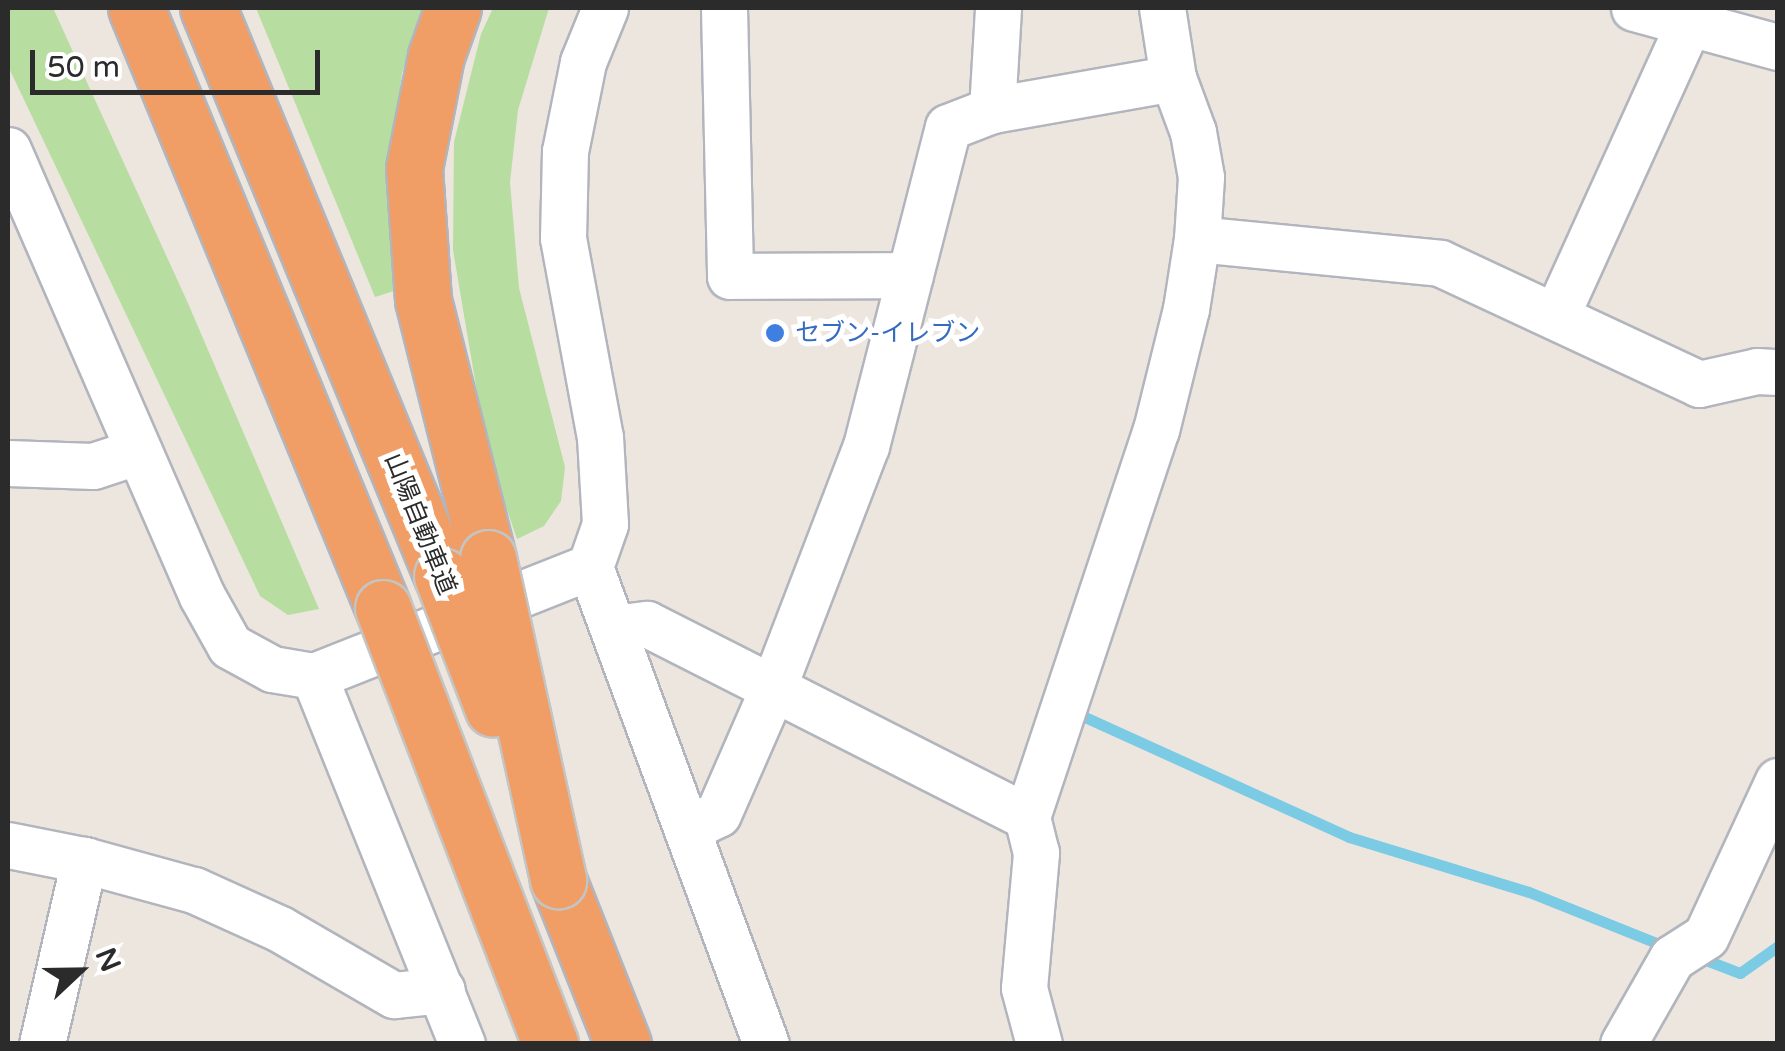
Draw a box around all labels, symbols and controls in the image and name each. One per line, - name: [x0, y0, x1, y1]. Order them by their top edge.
- scale bar: [35, 30, 325, 92]
- text: 50 m: [47, 49, 120, 86]
- place label: セブン-イレブン: [795, 318, 980, 348]
- marker: セブン-イレブン: [764, 322, 786, 344]
- street label: 山陽自動車道: [378, 449, 462, 599]
- north arrow: [30, 921, 130, 1021]
- text: N: [88, 943, 128, 977]

